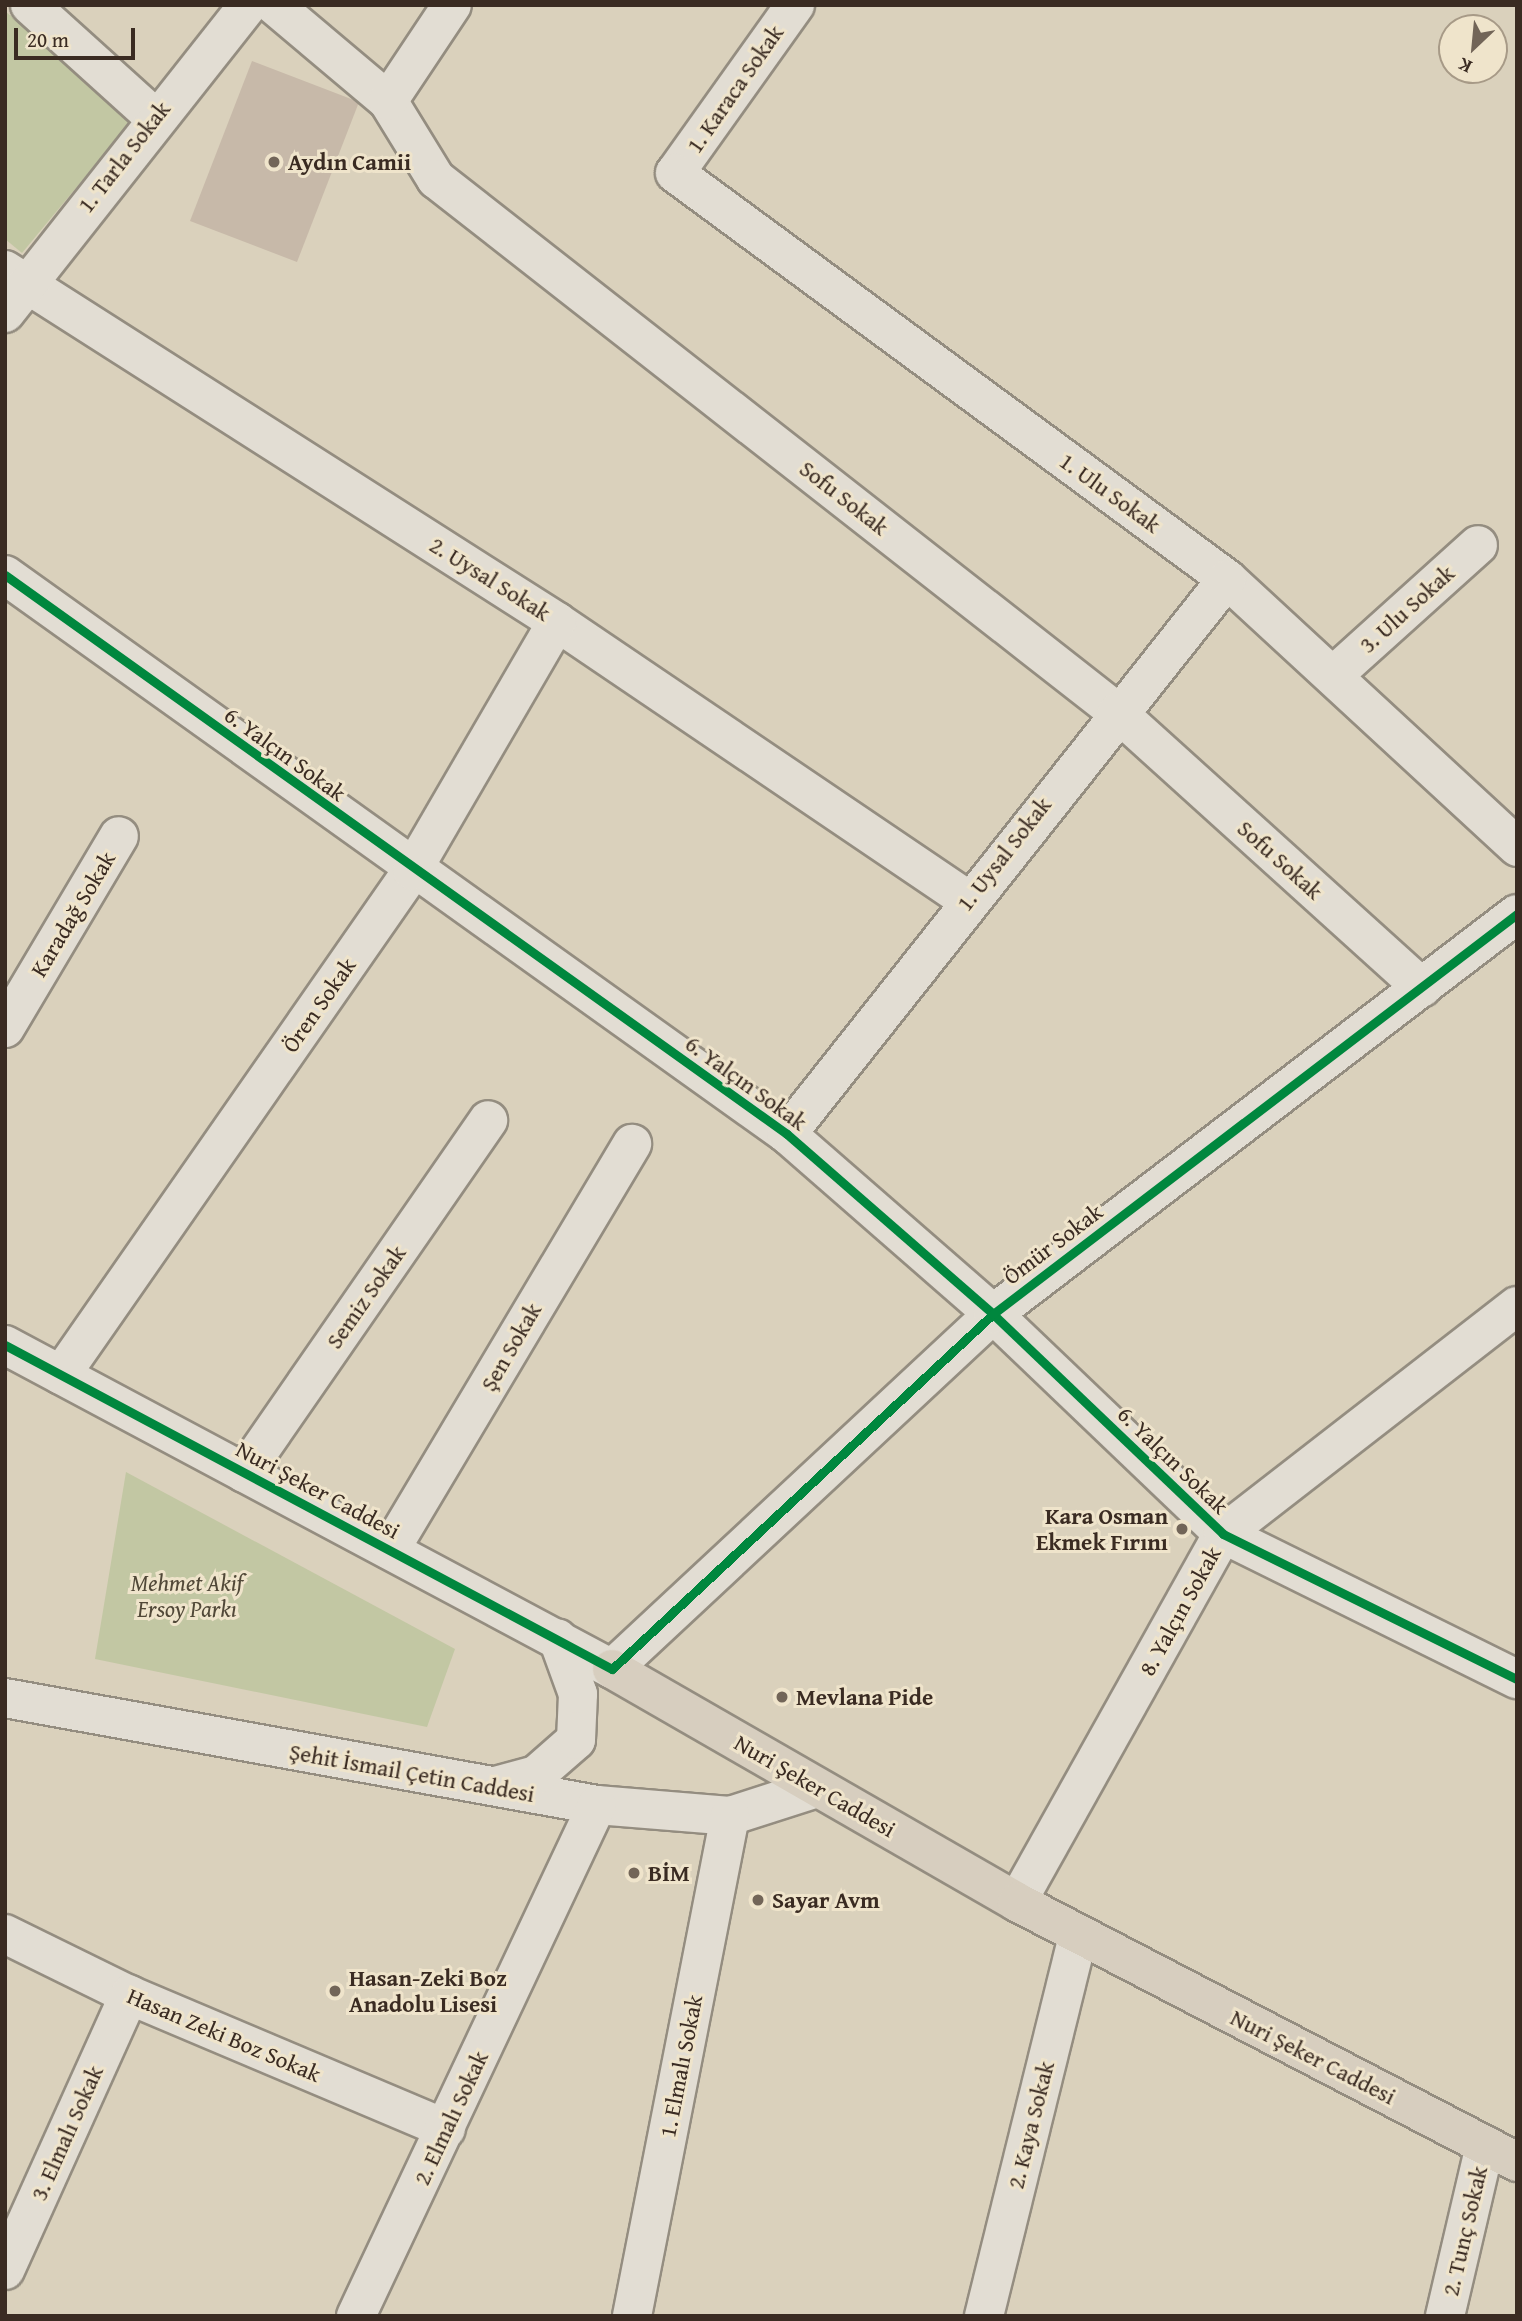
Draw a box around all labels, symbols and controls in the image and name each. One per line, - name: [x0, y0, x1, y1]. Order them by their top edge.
- scale bar: [18, 14, 138, 58]
- north arrow: [1438, 14, 1508, 84]
- street label: 1. Karaca Sokak: [681, 20, 789, 158]
- text: 20 m: [27, 24, 69, 55]
- text: K: [1453, 51, 1476, 81]
- street label: 1. Tarla Sokak: [72, 96, 176, 218]
- place label: Aydın Camii: [288, 148, 411, 176]
- marker: Aydın Camii: [266, 154, 282, 170]
- street label: 1. Ulu Sokak: [1054, 447, 1166, 539]
- street label: Sofu Sokak: [794, 455, 894, 541]
- street label: 2. Uysal Sokak: [425, 531, 555, 627]
- street label: 3. Ulu Sokak: [1354, 559, 1460, 659]
- street label: 6. Yalçın Sokak: [219, 701, 351, 807]
- street label: 1. Uysal Sokak: [951, 792, 1057, 916]
- street label: Sofu Sokak: [1232, 815, 1328, 905]
- street label: Karadağ Sokak: [25, 846, 121, 982]
- street label: Ören Sokak: [276, 952, 362, 1058]
- street label: 6. Yalçın Sokak: [680, 1030, 812, 1136]
- street label: Ömür Sokak: [998, 1198, 1108, 1290]
- street label: Semiz Sokak: [320, 1240, 412, 1354]
- street label: Şen Sokak: [475, 1298, 547, 1396]
- street label: 6. Yalçın Sokak: [1112, 1400, 1234, 1520]
- street label: Nuri Şeker Caddesi: [231, 1435, 405, 1545]
- place label: Kara Osman Ekmek Fırını: [1036, 1502, 1168, 1556]
- marker: Kara Osman Ekmek Fırını: [1174, 1521, 1190, 1537]
- street label: 8. Yalçın Sokak: [1133, 1542, 1227, 1680]
- park label: Mehmet Akif Ersoy Parkı: [131, 1569, 243, 1623]
- place label: Mevlana Pide: [796, 1683, 933, 1711]
- marker: Mevlana Pide: [774, 1689, 790, 1705]
- street label: Nuri Şeker Caddesi: [730, 1729, 900, 1843]
- street label: Şehit İsmail Çetin Caddesi: [287, 1738, 537, 1808]
- place label: BİM: [648, 1859, 690, 1887]
- marker: BİM: [626, 1865, 642, 1881]
- place label: Sayar Avm: [772, 1886, 880, 1914]
- marker: Sayar Avm: [750, 1892, 766, 1908]
- place label: Hasan-Zeki Boz Anadolu Lisesi: [349, 1964, 507, 2018]
- street label: Hasan Zeki Boz Sokak: [123, 1982, 325, 2088]
- marker: Hasan-Zeki Boz Anadolu Lisesi: [327, 1983, 343, 1999]
- street label: 1. Elmalı Sokak: [654, 1992, 708, 2140]
- street label: Nuri Şeker Caddesi: [1226, 2004, 1400, 2110]
- street label: 2. Elmalı Sokak: [408, 2047, 494, 2189]
- street label: 2. Kaya Sokak: [1002, 2058, 1060, 2192]
- street label: 3. Elmalı Sokak: [25, 2061, 109, 2205]
- street label: 2. Tunç Sokak: [1437, 2163, 1493, 2299]

